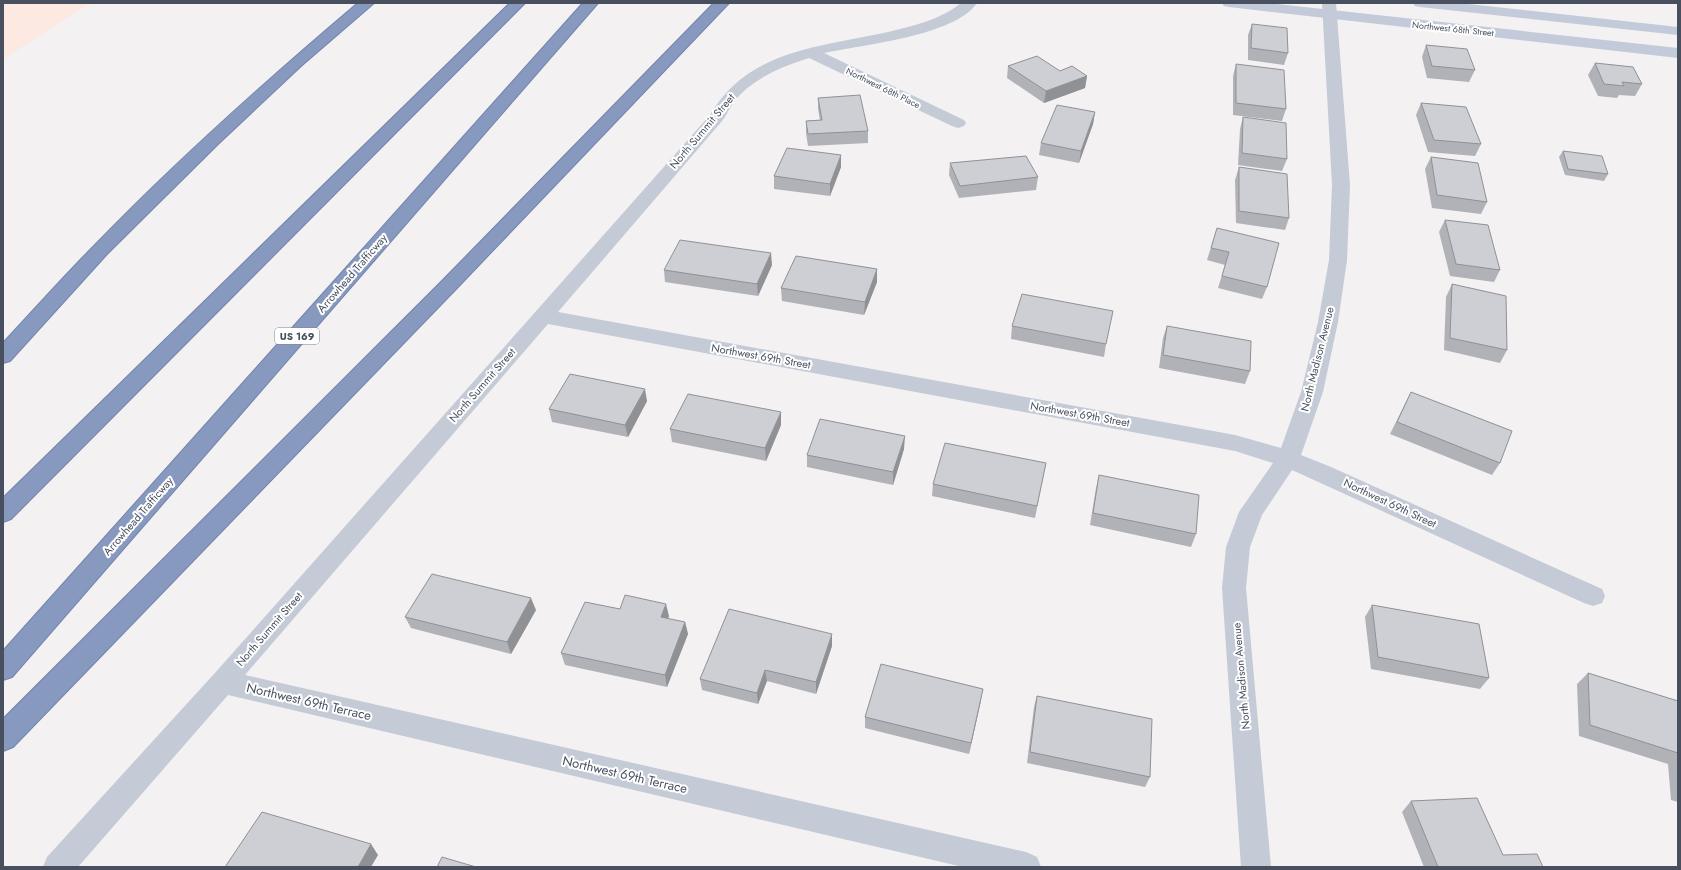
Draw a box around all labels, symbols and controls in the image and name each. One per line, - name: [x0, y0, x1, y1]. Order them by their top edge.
- street label: Northwest 68th Street: [1412, 18, 1495, 39]
- street label: Northwest 68th Place: [844, 64, 923, 111]
- street label: North Summit Street: [666, 90, 739, 172]
- street label: Arrowhead Trafficway: [313, 230, 391, 316]
- street label: North Madison Avenue: [1296, 305, 1338, 413]
- road number: US 169: [275, 328, 319, 344]
- street label: Northwest 69th Street: [710, 339, 812, 373]
- street label: North Summit Street: [445, 344, 519, 426]
- street label: Northwest 69th Street: [1029, 397, 1131, 431]
- street label: Arrowhead Trafficway: [99, 473, 177, 559]
- street label: Northwest 69th Street: [1341, 474, 1439, 532]
- street label: North Summit Street: [232, 588, 306, 670]
- street label: North Madison Avenue: [1228, 622, 1254, 730]
- street label: Northwest 69th Terrace: [245, 678, 373, 725]
- street label: Northwest 69th Terrace: [561, 751, 689, 798]

